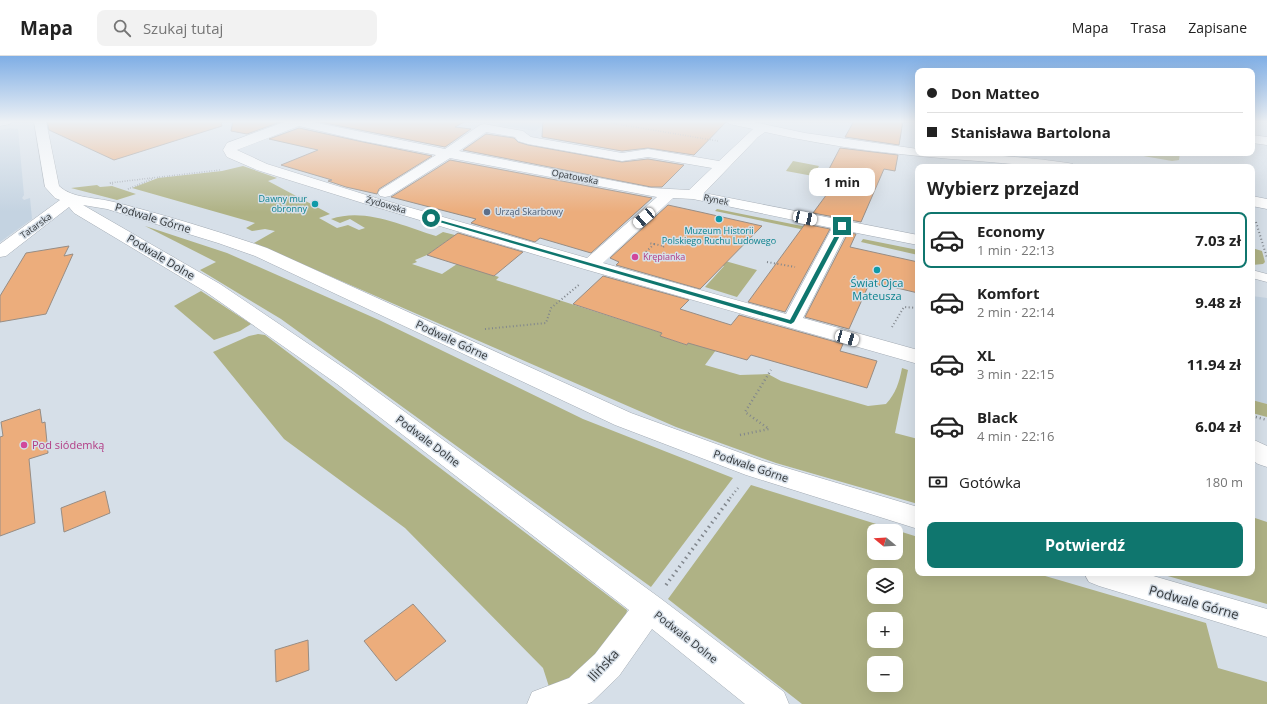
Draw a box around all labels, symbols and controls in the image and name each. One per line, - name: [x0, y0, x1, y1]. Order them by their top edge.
- search box: [97, 10, 377, 46]
- text: Mapa: [20, 15, 73, 41]
- icon: search: [111, 17, 133, 39]
- text: Szukaj tutaj: [143, 18, 223, 38]
- text: Mapa: [1072, 18, 1109, 37]
- text: Trasa: [1131, 18, 1166, 37]
- text: Zapisane: [1188, 18, 1247, 37]
- text: Don Matteo: [951, 83, 1040, 103]
- text: Stanisława Bartolona: [951, 122, 1111, 142]
- street label: Opatowska: [551, 166, 599, 187]
- callout: 1 min: [809, 168, 875, 196]
- text: 1 min: [824, 173, 860, 191]
- text: Wybierz przejazd: [927, 176, 1079, 200]
- street label: Rynek: [702, 191, 730, 209]
- place label: Dawny mur obronny: [259, 192, 307, 215]
- street label: Żydowska: [364, 193, 408, 216]
- street label: Podwale Górne: [113, 199, 193, 236]
- marker: Dawny mur obronny: [310, 199, 320, 209]
- place label: Urząd Skarbowy: [495, 205, 564, 218]
- car: [631, 206, 657, 230]
- marker: Urząd Skarbowy: [482, 207, 492, 217]
- route start: [422, 209, 440, 227]
- street label: Tatarska: [17, 210, 54, 241]
- car: [792, 210, 818, 226]
- marker: Muzeum Historii Polskiego Ruchu Ludowego: [714, 214, 724, 224]
- route end: [833, 217, 851, 235]
- text: Economy: [977, 221, 1045, 241]
- icon: car: [929, 222, 965, 258]
- place label: Muzeum Historii Polskiego Ruchu Ludowego: [662, 224, 776, 247]
- street label: Podwale Dolne: [125, 230, 198, 283]
- text: 7.03 zł: [1195, 230, 1241, 250]
- text: 1 min · 22:13: [977, 241, 1054, 259]
- place label: Krępianka: [643, 250, 685, 263]
- marker: Krępianka: [630, 252, 640, 262]
- marker: Świat Ojca Mateusza: [872, 265, 882, 275]
- place label: Świat Ojca Mateusza: [851, 275, 903, 303]
- text: Komfort: [977, 283, 1039, 303]
- icon: car: [929, 284, 965, 320]
- text: 9.48 zł: [1195, 292, 1241, 312]
- text: 2 min · 22:14: [977, 303, 1054, 321]
- street label: Podwale Górne: [413, 316, 491, 363]
- car: [834, 329, 860, 347]
- text: XL: [977, 345, 995, 365]
- icon: car: [929, 346, 965, 382]
- text: 11.94 zł: [1187, 354, 1241, 374]
- text: 3 min · 22:15: [977, 365, 1054, 383]
- text: Black: [977, 407, 1018, 427]
- icon: car: [929, 408, 965, 444]
- street label: Podwale Dolne: [393, 412, 463, 470]
- text: 6.04 zł: [1195, 416, 1241, 436]
- text: 4 min · 22:16: [977, 427, 1054, 445]
- place label: Pod siódemką: [32, 437, 104, 452]
- marker: Pod siódemką: [19, 440, 29, 450]
- street label: Podwale Górne: [712, 446, 791, 485]
- icon: cash: [927, 471, 949, 493]
- text: Gotówka: [959, 472, 1021, 492]
- text: 180 m: [1205, 473, 1243, 491]
- button: Potwierdź: [927, 522, 1243, 568]
- north arrow: [867, 524, 903, 560]
- map controls: [867, 524, 903, 692]
- button: layers: [867, 568, 903, 604]
- street label: Podwale Górne: [1147, 581, 1241, 623]
- street label: Podwale Dolne: [651, 607, 721, 666]
- button: +: [867, 612, 903, 648]
- street label: Ilińska: [583, 645, 623, 685]
- button: −: [867, 656, 903, 692]

